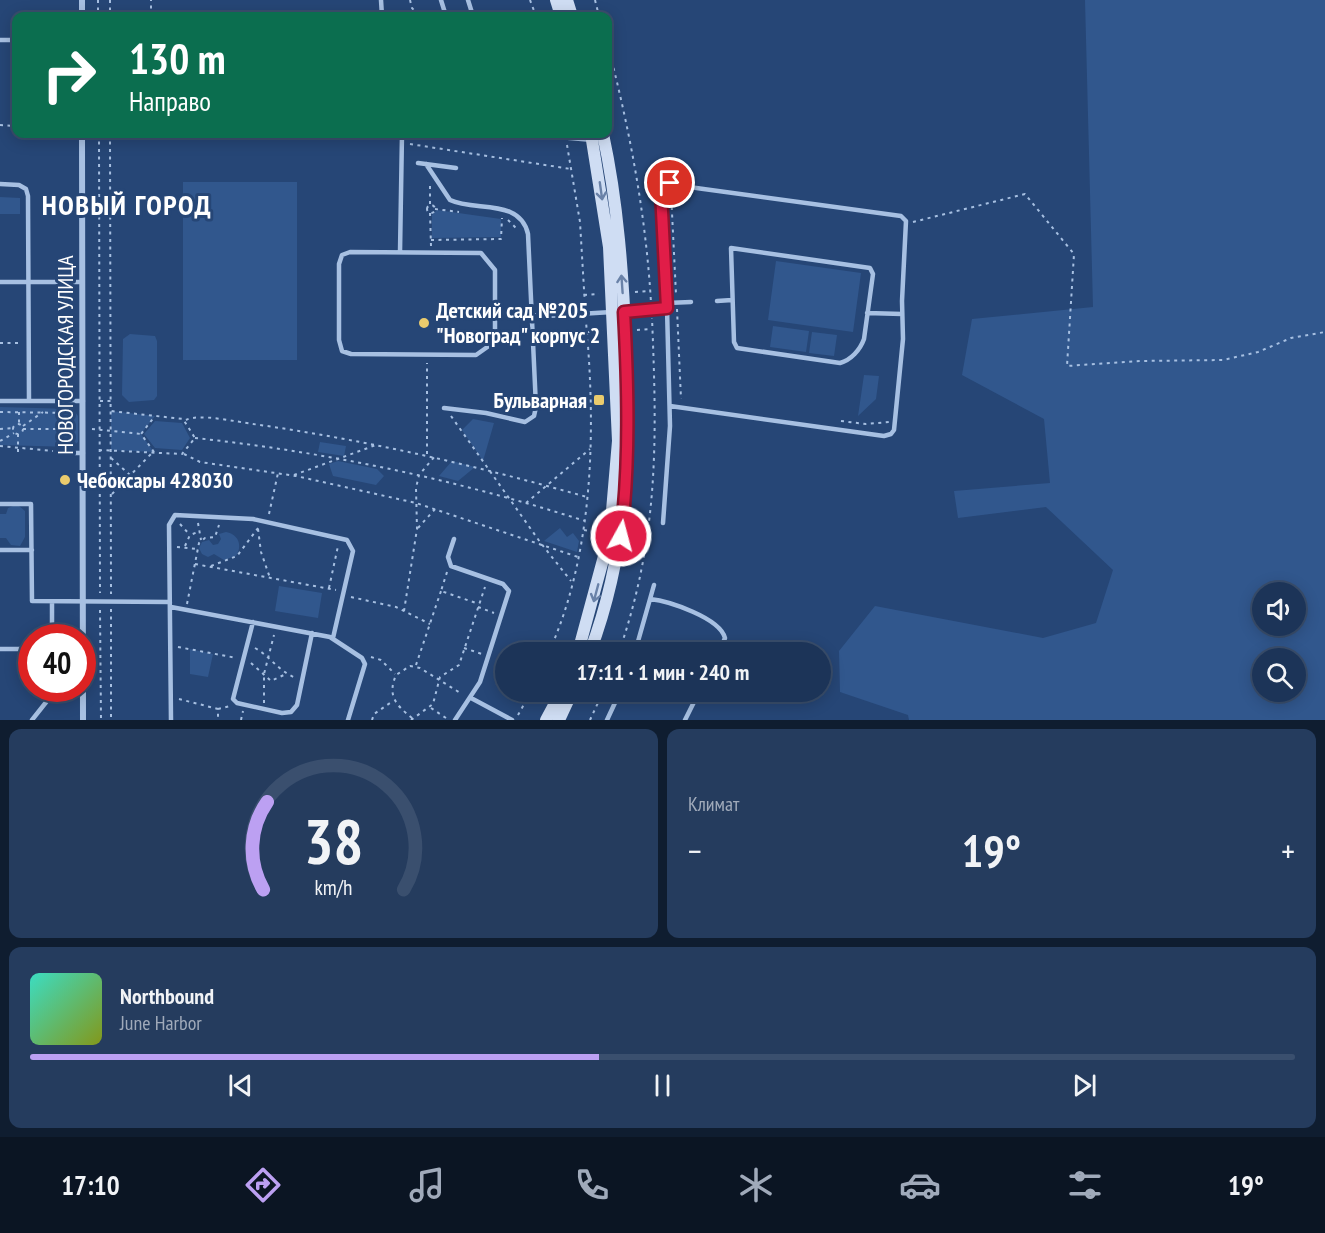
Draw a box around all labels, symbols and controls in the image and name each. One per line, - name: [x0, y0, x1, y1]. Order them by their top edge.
- text: 130 m: [129, 31, 226, 86]
- icon: right: [30, 36, 108, 114]
- text: Направо: [129, 84, 211, 118]
- pin: [644, 157, 695, 208]
- icon: arrive: [653, 166, 686, 199]
- one-way arrow: [596, 181, 607, 200]
- district label: НОВЫЙ ГОРОД: [42, 186, 212, 223]
- street label: НОВОГОРОДСКАЯ УЛИЦА: [51, 255, 79, 455]
- one-way arrow: [616, 274, 627, 294]
- place label: Детский сад №205 "Новоград" корпус 2: [436, 296, 600, 349]
- marker: Детский сад №205 "Новоград" корпус 2: [417, 316, 431, 330]
- place label: Бульварная: [493, 386, 587, 414]
- marker: Бульварная: [592, 393, 606, 407]
- place label: Чебоксары 428030: [77, 466, 233, 494]
- marker: Чебоксары 428030: [58, 473, 72, 487]
- position arrow: [589, 504, 653, 568]
- map controls: [1252, 582, 1306, 702]
- button: sound: [1252, 582, 1306, 636]
- one-way arrow: [590, 583, 602, 602]
- speed limit sign: 40: [18, 624, 96, 702]
- button: search: [1252, 648, 1306, 702]
- text: 17:11 · 1 мин · 240 m: [577, 658, 749, 686]
- text: Климат: [688, 791, 739, 817]
- text: 38: [304, 800, 363, 881]
- text: 19°: [962, 821, 1021, 879]
- text: −: [688, 829, 702, 872]
- text: +: [1281, 829, 1295, 872]
- text: km/h: [314, 874, 353, 902]
- text: Northbound: [120, 982, 214, 1010]
- text: June Harbor: [120, 1010, 202, 1036]
- icon: previous: [224, 1069, 257, 1102]
- icon: pause: [646, 1069, 679, 1102]
- icon: next: [1068, 1069, 1101, 1102]
- icon: directions: [242, 1164, 284, 1206]
- icon: music: [406, 1164, 448, 1206]
- icon: phone: [571, 1164, 613, 1206]
- icon: climate: [735, 1164, 777, 1206]
- icon: car: [899, 1164, 941, 1206]
- icon: filters: [1064, 1164, 1106, 1206]
- text: 17:10: [61, 1168, 120, 1202]
- text: 19°: [1228, 1168, 1264, 1202]

